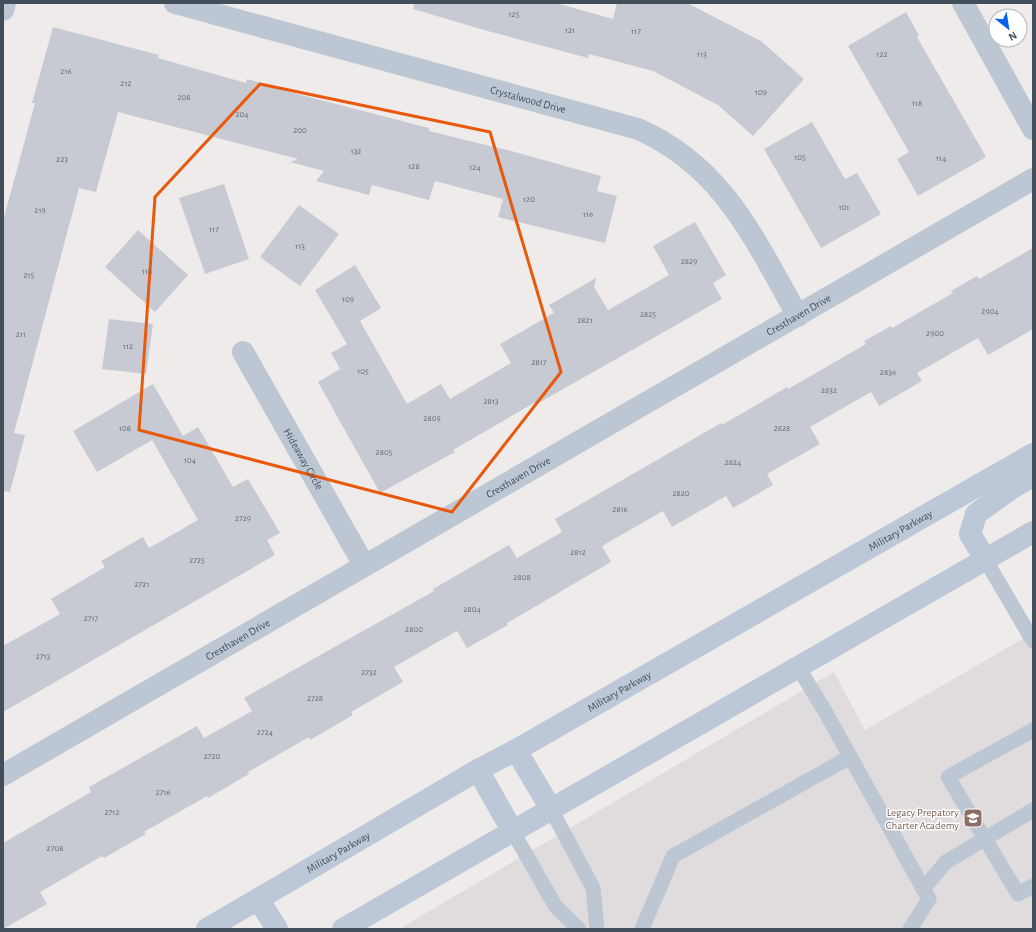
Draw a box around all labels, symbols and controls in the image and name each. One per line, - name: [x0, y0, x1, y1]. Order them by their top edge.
- north arrow: [988, 8, 1028, 48]
- house number: 125: [509, 10, 520, 19]
- house number: 121: [565, 26, 575, 35]
- house number: 117: [631, 27, 641, 36]
- text: N: [1007, 30, 1019, 43]
- house number: 113: [697, 50, 707, 59]
- house number: 122: [876, 50, 888, 59]
- house number: 216: [60, 67, 72, 76]
- house number: 212: [120, 79, 132, 88]
- street label: Crystalwood Drive: [489, 84, 567, 115]
- house number: 109: [755, 88, 767, 97]
- house number: 208: [177, 93, 191, 102]
- house number: 118: [912, 99, 922, 108]
- house number: 204: [235, 110, 249, 119]
- house number: 200: [293, 126, 307, 135]
- house number: 132: [351, 147, 361, 156]
- house number: 105: [794, 153, 806, 162]
- house number: 114: [936, 154, 947, 163]
- house number: 223: [56, 155, 68, 164]
- house number: 128: [408, 162, 420, 171]
- house number: 124: [469, 163, 481, 172]
- house number: 120: [523, 195, 535, 204]
- house number: 101: [839, 203, 849, 212]
- house number: 219: [34, 206, 46, 215]
- house number: 116: [583, 210, 593, 219]
- house number: 117: [209, 225, 219, 234]
- house number: 113: [295, 242, 305, 251]
- house number: 2829: [681, 257, 697, 266]
- house number: 116: [142, 267, 152, 276]
- house number: 215: [24, 271, 35, 280]
- street label: Cresthaven Drive: [765, 292, 833, 338]
- house number: 109: [342, 295, 354, 304]
- house number: 2904: [981, 307, 999, 316]
- house number: 2825: [640, 310, 656, 319]
- house number: 2821: [577, 316, 593, 325]
- house number: 2900: [926, 329, 944, 338]
- house number: 211: [16, 330, 26, 339]
- house number: 112: [123, 342, 133, 351]
- house number: 2817: [531, 358, 547, 367]
- house number: 105: [357, 367, 369, 376]
- house number: 2836: [880, 368, 896, 377]
- house number: 2832: [821, 386, 837, 395]
- house number: 2813: [483, 397, 499, 406]
- house number: 2809: [423, 414, 441, 423]
- house number: 108: [119, 424, 131, 433]
- house number: 2828: [774, 424, 790, 433]
- street label: Hideaway Circle: [282, 427, 325, 492]
- house number: 2805: [376, 448, 393, 457]
- street label: Cresthaven Drive: [484, 455, 552, 500]
- house number: 104: [184, 456, 197, 465]
- house number: 2824: [725, 458, 742, 467]
- house number: 2820: [672, 489, 690, 498]
- house number: 2816: [612, 505, 628, 514]
- street label: Military Parkway: [867, 508, 935, 553]
- house number: 2729: [235, 514, 251, 523]
- house number: 2812: [570, 548, 586, 557]
- house number: 2725: [189, 556, 205, 565]
- house number: 2808: [513, 573, 531, 582]
- house number: 2721: [134, 580, 150, 589]
- house number: 2804: [463, 605, 481, 614]
- house number: 2717: [84, 614, 99, 623]
- street label: Cresthaven Drive: [204, 617, 272, 663]
- house number: 2800: [405, 625, 423, 634]
- house number: 2713: [36, 652, 51, 661]
- house number: 2732: [361, 668, 377, 677]
- street label: Military Parkway: [586, 669, 653, 714]
- house number: 2728: [307, 694, 323, 703]
- house number: 2724: [257, 728, 274, 737]
- house number: 2720: [204, 752, 221, 761]
- house number: 2716: [155, 788, 171, 797]
- place label: Legacy Prepatory Charter Academy: [886, 807, 959, 831]
- school or university icon: Legacy Prepatory Charter Academy: [962, 807, 984, 829]
- house number: 2712: [104, 808, 120, 817]
- street label: Military Parkway: [305, 830, 372, 875]
- house number: 2708: [47, 844, 63, 853]

